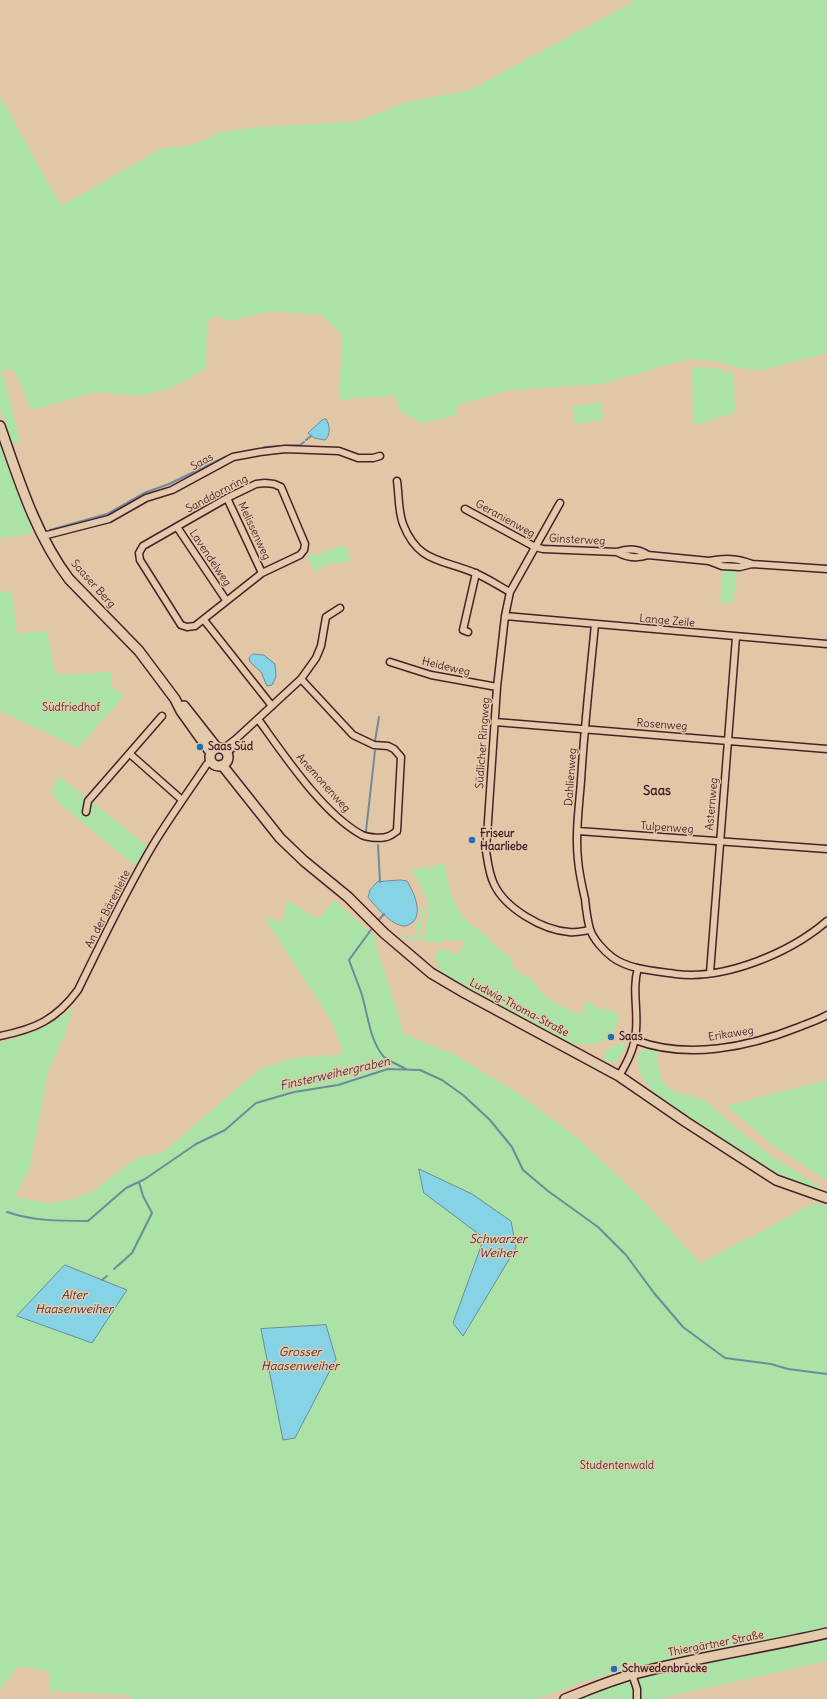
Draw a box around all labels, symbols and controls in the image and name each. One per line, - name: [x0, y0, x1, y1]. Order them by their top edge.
- street label: Saas: [188, 450, 216, 474]
- street label: Sanddornring: [184, 472, 250, 516]
- street label: Geranienweg: [473, 497, 537, 541]
- street label: Melissenweg: [235, 500, 273, 562]
- street label: Lavendelweg: [186, 527, 234, 589]
- street label: Ginsterweg: [548, 532, 606, 548]
- street label: Saaser Berg: [68, 557, 118, 611]
- street label: Lange Zeile: [639, 612, 695, 630]
- street label: Heideweg: [421, 655, 471, 679]
- street label: Südlicher Ringweg: [473, 697, 493, 789]
- park label: Südfriedhof: [42, 701, 100, 715]
- street label: Rosenweg: [636, 717, 688, 733]
- place label: Saas Süd: [208, 740, 253, 754]
- marker: Saas Süd: [195, 742, 205, 752]
- street label: Dahlienweg: [562, 747, 580, 807]
- street label: Anemonenweg: [293, 751, 353, 815]
- street label: Asternweg: [703, 777, 721, 831]
- district label: Saas: [643, 783, 671, 799]
- street label: Tulpenweg: [640, 820, 694, 836]
- place label: Friseur Haarliebe: [480, 827, 528, 853]
- marker: Friseur Haarliebe: [467, 835, 477, 845]
- street label: An der Bärenleite: [83, 868, 133, 950]
- street label: Ludwig-Thoma-Straße: [467, 976, 571, 1040]
- street label: Erikaweg: [707, 1024, 755, 1044]
- place label: Saas: [619, 1030, 643, 1044]
- marker: Saas: [606, 1032, 616, 1042]
- water label: Finsterweihergraben: [279, 1054, 391, 1094]
- water label: Schwarzer Weiher: [469, 1233, 527, 1261]
- water label: Alter Haasenweiher: [35, 1289, 113, 1317]
- water label: Grosser Haasenweiher: [261, 1346, 339, 1374]
- park label: Studentenwald: [580, 1459, 654, 1473]
- street label: Thiergärtner Straße: [667, 1628, 765, 1660]
- place label: Schwedenbrücke: [622, 1662, 707, 1676]
- marker: Schwedenbrücke: [609, 1664, 619, 1674]

